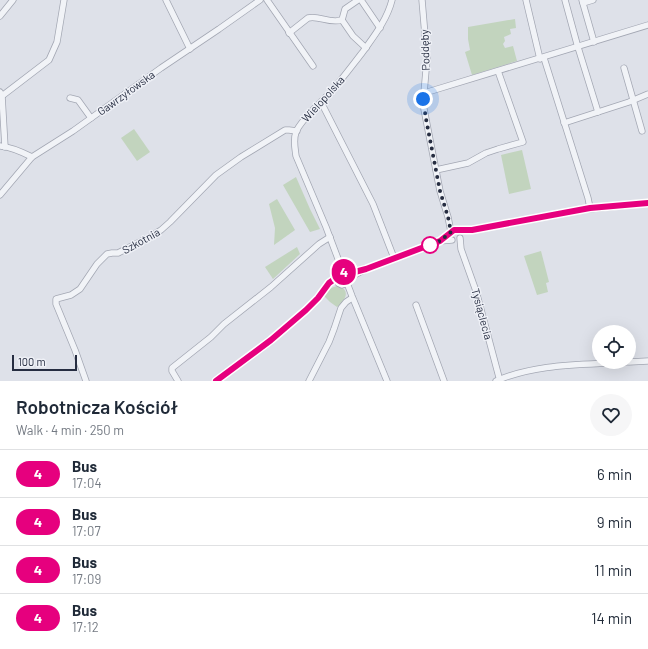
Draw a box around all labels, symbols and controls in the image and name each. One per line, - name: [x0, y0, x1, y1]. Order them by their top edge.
- street label: Poddęby: [417, 29, 432, 71]
- street label: Gawrzyłowska: [95, 67, 157, 118]
- street label: Wielopolska: [298, 73, 347, 124]
- your location: [413, 89, 433, 109]
- street label: Szkotnia: [120, 225, 162, 256]
- unlabelled marker: [421, 236, 439, 254]
- line badge: 4: [331, 259, 357, 285]
- text: 4: [340, 263, 348, 280]
- street label: Tysiąclecia: [469, 287, 496, 341]
- map controls: [592, 325, 636, 369]
- button: locate: [592, 325, 636, 369]
- scale bar: [12, 353, 77, 372]
- text: 100 m: [18, 355, 46, 368]
- button: heart: [590, 394, 632, 436]
- text: Robotnicza Kościół: [16, 395, 178, 418]
- text: Walk · 4 min · 250 m: [16, 422, 124, 438]
- text: Bus: [72, 457, 97, 475]
- text: 4: [34, 465, 42, 482]
- text: 6 min: [597, 465, 632, 483]
- text: 17:04: [72, 475, 102, 491]
- text: Bus: [72, 505, 97, 523]
- text: 4: [34, 513, 42, 530]
- text: 9 min: [597, 513, 632, 531]
- text: 17:07: [72, 523, 101, 539]
- text: Bus: [72, 553, 97, 571]
- text: 4: [34, 561, 42, 578]
- text: 11 min: [594, 561, 632, 579]
- text: 17:09: [72, 571, 101, 587]
- text: Bus: [72, 601, 97, 619]
- text: 4: [34, 609, 42, 626]
- text: 14 min: [591, 609, 632, 627]
- text: 17:12: [72, 619, 99, 635]

